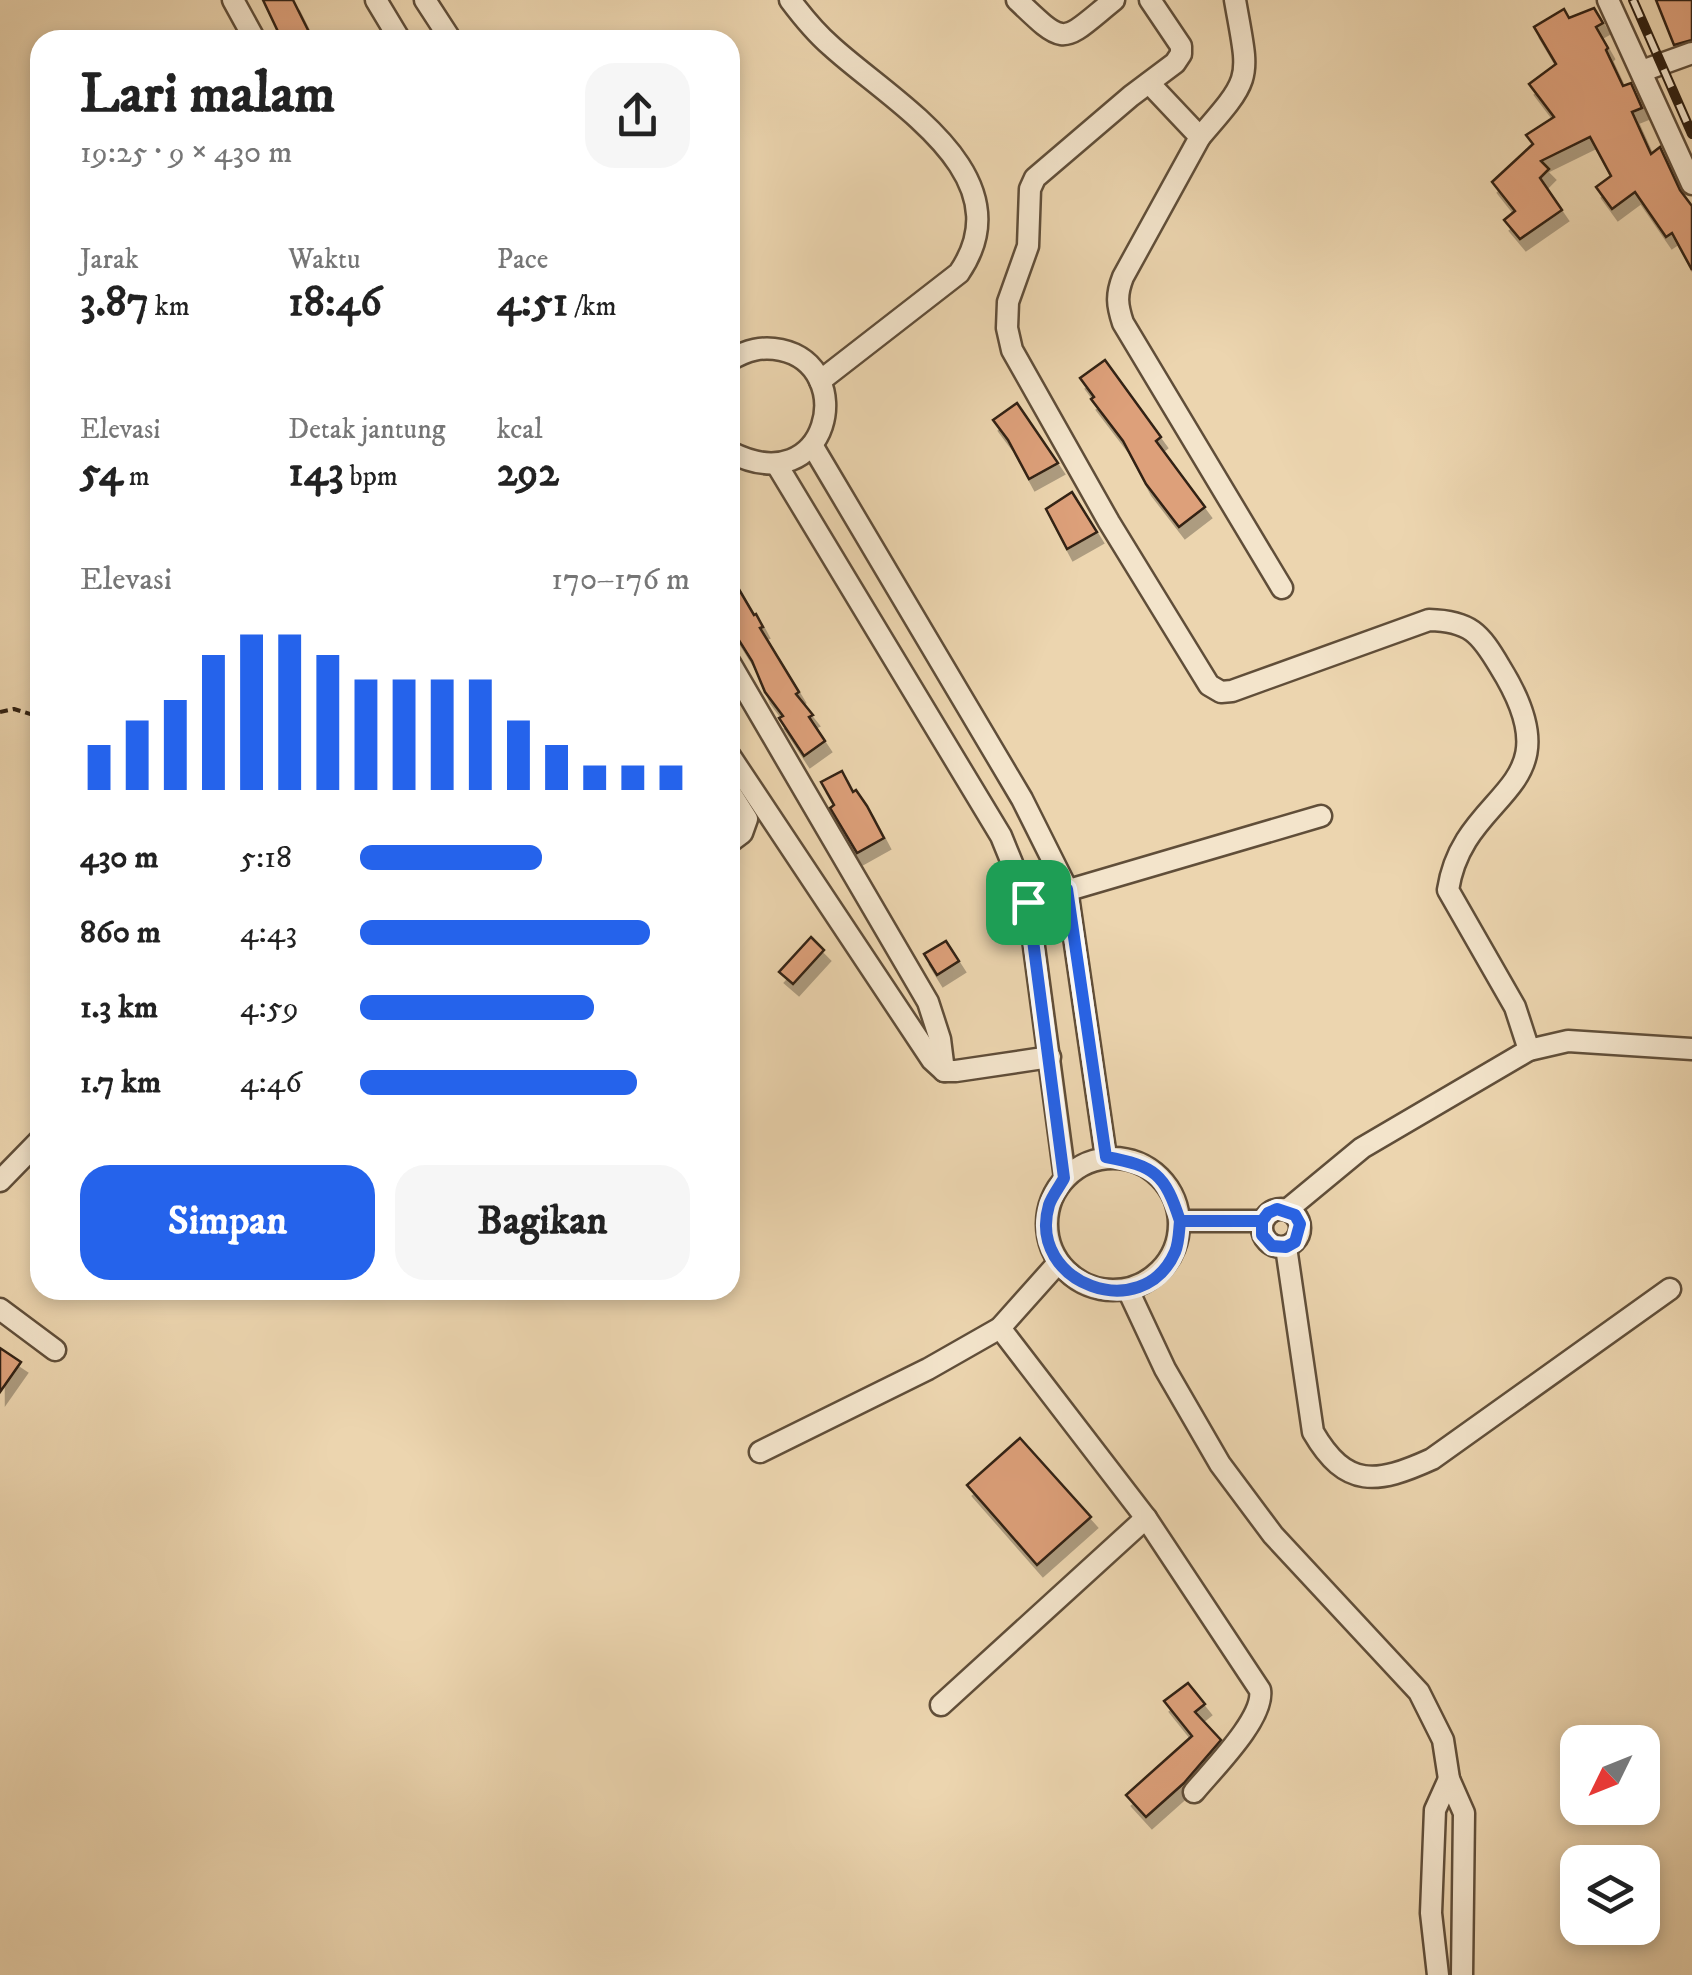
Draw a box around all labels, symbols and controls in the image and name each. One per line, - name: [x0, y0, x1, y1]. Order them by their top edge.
- text: Lari malam: [80, 61, 335, 130]
- button: share: [585, 63, 690, 168]
- text: 19:25 · 9 × 430 m: [80, 133, 292, 173]
- text: Jarak: [80, 242, 139, 277]
- text: Waktu: [288, 242, 360, 277]
- text: Pace: [497, 242, 548, 277]
- text: 3.87: [80, 277, 149, 329]
- text: 18:46: [288, 277, 382, 329]
- text: 4:51: [497, 277, 568, 329]
- text: km: [149, 289, 190, 324]
- text: /km: [568, 289, 617, 324]
- text: Elevasi: [80, 412, 161, 447]
- text: Detak jantung: [288, 412, 445, 447]
- text: kcal: [497, 412, 543, 447]
- text: 54: [80, 447, 123, 499]
- text: 143: [288, 447, 344, 499]
- text: 292: [497, 447, 559, 499]
- text: m: [123, 459, 150, 494]
- text: bpm: [344, 459, 398, 494]
- text: Elevasi: [80, 560, 172, 600]
- text: 170–176 m: [551, 560, 690, 600]
- text: 430 m: [80, 838, 158, 878]
- text: 5:18: [240, 838, 292, 878]
- pin: [986, 860, 1071, 945]
- icon: arrive: [1001, 875, 1056, 930]
- text: 860 m: [80, 913, 161, 953]
- text: 4:43: [240, 913, 297, 953]
- text: 1.3 km: [80, 988, 158, 1028]
- text: 4:59: [240, 988, 299, 1028]
- text: 1.7 km: [80, 1063, 161, 1103]
- text: 4:46: [240, 1063, 302, 1103]
- button: Simpan: [80, 1165, 375, 1280]
- button: Bagikan: [395, 1165, 690, 1280]
- north arrow: [1560, 1725, 1660, 1825]
- map controls: [1560, 1725, 1660, 1945]
- button: layers: [1560, 1845, 1660, 1945]

